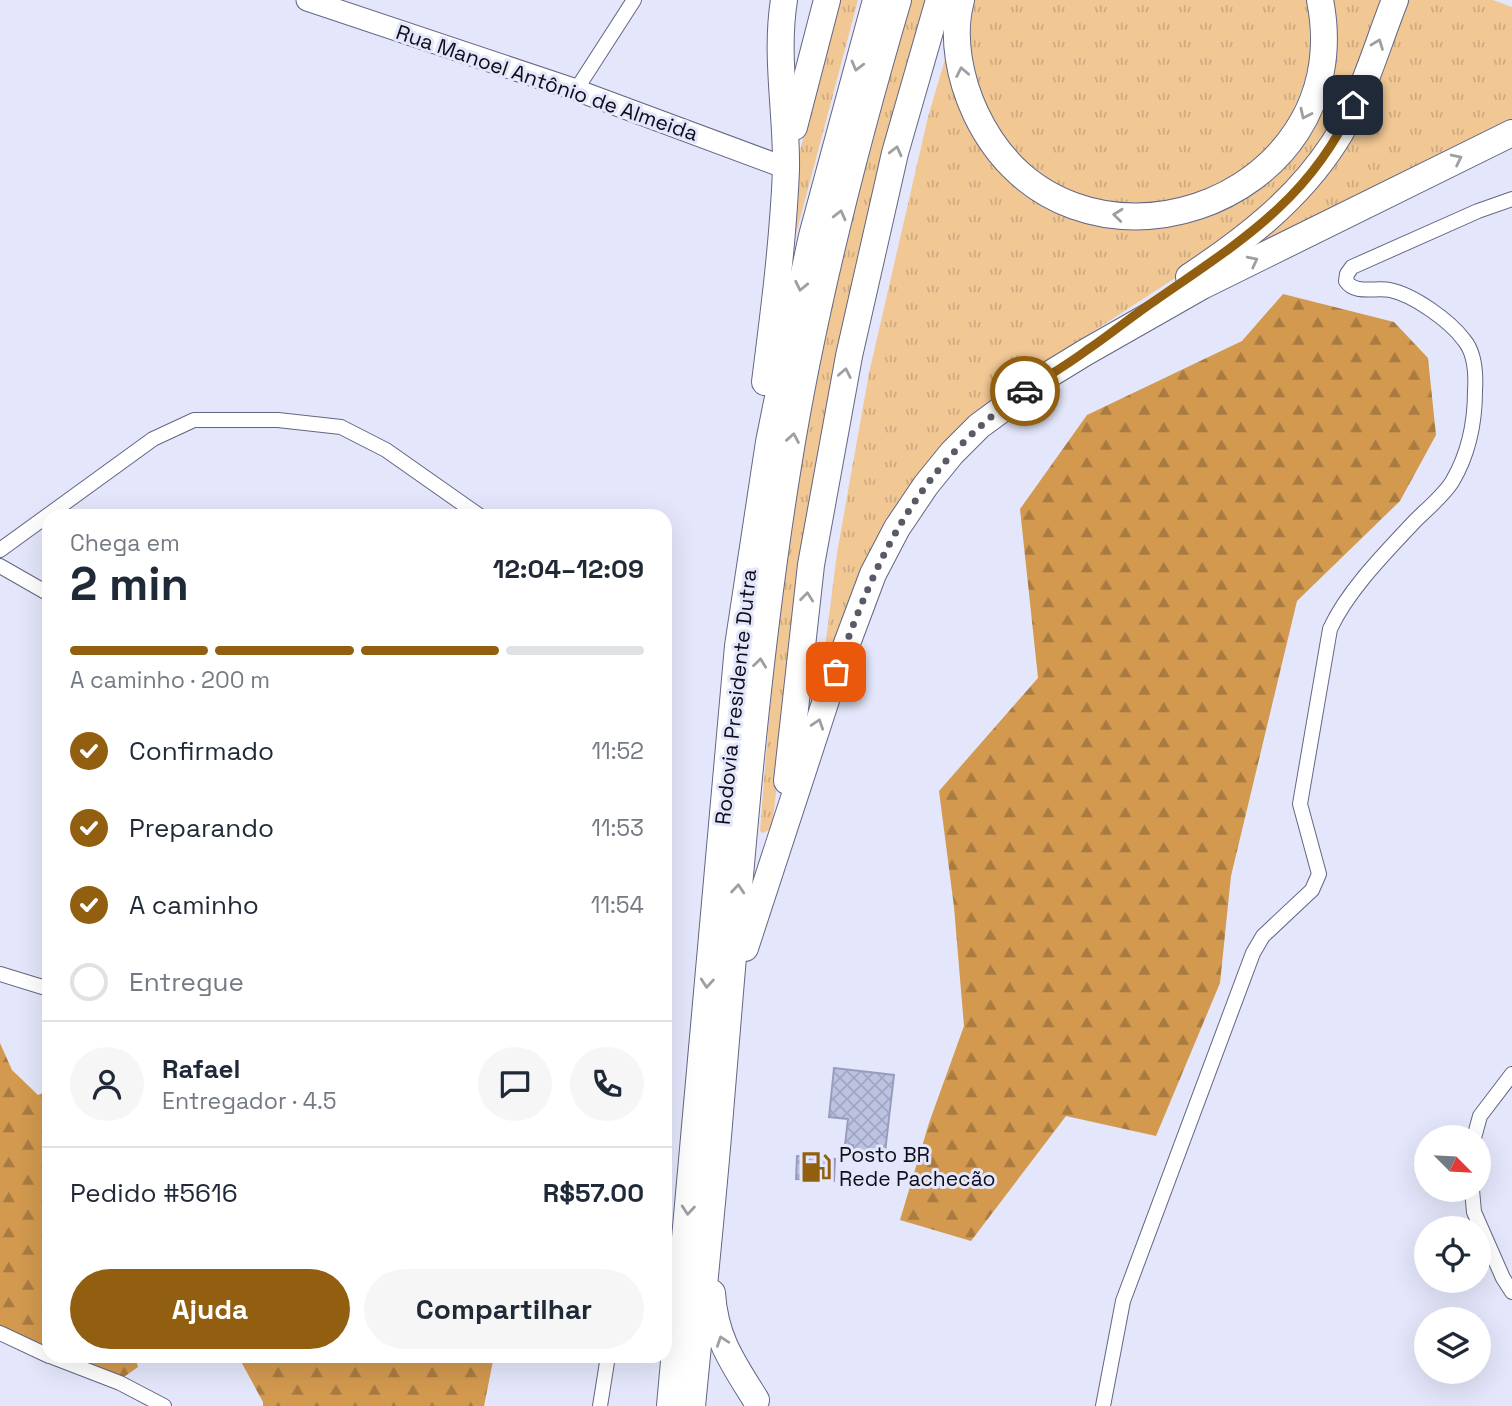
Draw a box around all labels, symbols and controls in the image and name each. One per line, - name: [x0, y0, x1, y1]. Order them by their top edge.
- street label: Rua Manoel Antônio de Almeida: [393, 18, 702, 147]
- one-way arrow: [1370, 38, 1384, 50]
- one-way arrow: [850, 59, 865, 71]
- one-way arrow: [955, 66, 970, 78]
- pin: [1323, 75, 1383, 135]
- icon: home: [1334, 86, 1372, 124]
- one-way arrow: [1299, 107, 1313, 119]
- one-way arrow: [888, 145, 902, 157]
- one-way arrow: [1450, 153, 1462, 167]
- one-way arrow: [1112, 208, 1123, 223]
- one-way arrow: [832, 209, 846, 221]
- one-way arrow: [1246, 255, 1258, 269]
- one-way arrow: [795, 280, 810, 292]
- courier: [990, 356, 1060, 426]
- one-way arrow: [837, 367, 852, 379]
- icon: car: [1006, 372, 1044, 410]
- one-way arrow: [785, 432, 800, 444]
- text: Chega em: [70, 528, 180, 558]
- text: 12:04–12:09: [493, 552, 644, 586]
- text: 2 min: [70, 555, 189, 613]
- street label: Rodovia Presidente Dutra: [709, 568, 762, 826]
- one-way arrow: [800, 591, 815, 603]
- pin: [806, 642, 866, 702]
- icon: bag: [817, 653, 855, 691]
- one-way arrow: [753, 657, 768, 669]
- text: A caminho · 200 m: [70, 665, 270, 695]
- one-way arrow: [810, 718, 824, 731]
- icon: check: [70, 732, 108, 770]
- text: Confirmado: [129, 734, 274, 768]
- text: 11:52: [591, 736, 644, 766]
- icon: check: [70, 809, 108, 847]
- text: Preparando: [129, 811, 274, 845]
- text: 11:53: [591, 813, 644, 843]
- one-way arrow: [730, 883, 745, 894]
- icon: check: [70, 886, 108, 924]
- text: A caminho: [129, 888, 259, 922]
- text: 11:54: [591, 890, 644, 920]
- text: Entregue: [129, 965, 244, 999]
- one-way arrow: [700, 978, 715, 989]
- button: person: [70, 1047, 144, 1121]
- button: chat: [478, 1047, 552, 1121]
- button: phone: [570, 1047, 644, 1121]
- text: Rafael: [162, 1052, 240, 1086]
- text: Entregador · 4.5: [162, 1086, 337, 1116]
- north arrow: [1414, 1125, 1491, 1202]
- map controls: [1414, 1125, 1491, 1384]
- place label: Posto BR Rede Pachecão: [839, 1141, 995, 1192]
- fuel station icon: Posto BR Rede Pachecão: [799, 1150, 833, 1184]
- text: Pedido #5616: [70, 1176, 238, 1210]
- text: R$57.00: [543, 1176, 644, 1210]
- one-way arrow: [681, 1204, 696, 1215]
- button: locate: [1414, 1216, 1491, 1293]
- button: Ajuda: [70, 1269, 350, 1349]
- button: Compartilhar: [364, 1269, 644, 1349]
- button: layers: [1414, 1307, 1491, 1384]
- one-way arrow: [716, 1335, 730, 1348]

